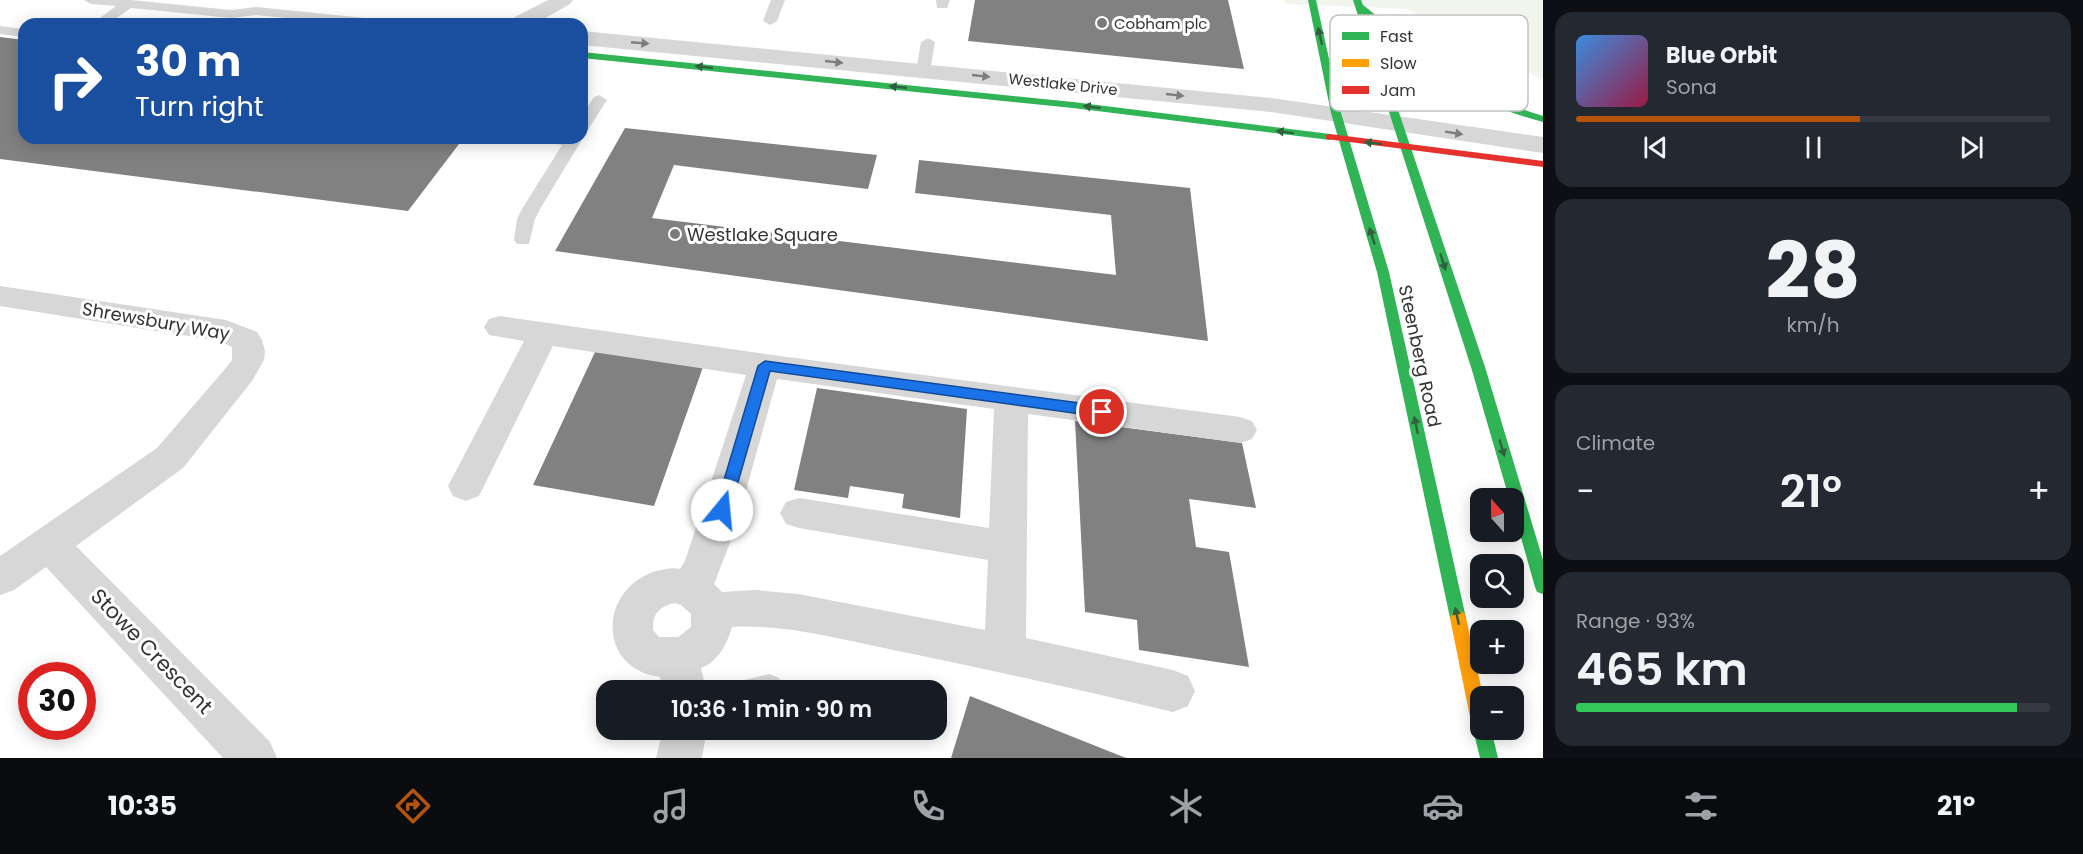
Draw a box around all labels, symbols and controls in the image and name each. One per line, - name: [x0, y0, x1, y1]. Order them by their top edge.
- place label: Cobham plc: [1114, 13, 1207, 34]
- legend: [1330, 15, 1528, 111]
- marker: Cobham plc: [1095, 16, 1109, 30]
- text: Fast: [1380, 25, 1413, 48]
- one-way arrow: [1315, 27, 1325, 45]
- text: 30 m: [135, 32, 241, 91]
- one-way arrow: [631, 38, 650, 48]
- text: Blue Orbit: [1666, 40, 1777, 71]
- icon: right: [36, 42, 114, 120]
- text: Slow: [1380, 52, 1417, 75]
- one-way arrow: [825, 57, 844, 67]
- one-way arrow: [694, 62, 713, 72]
- street label: Westlake Drive: [1007, 68, 1119, 100]
- one-way arrow: [972, 71, 991, 81]
- text: Sona: [1666, 73, 1717, 101]
- text: Jam: [1380, 79, 1416, 102]
- one-way arrow: [888, 82, 907, 92]
- text: Turn right: [135, 88, 264, 125]
- one-way arrow: [1166, 90, 1185, 100]
- one-way arrow: [1082, 102, 1101, 112]
- one-way arrow: [1275, 127, 1294, 136]
- one-way arrow: [1445, 128, 1464, 137]
- icon: previous: [1639, 131, 1672, 164]
- icon: pause: [1797, 131, 1830, 164]
- icon: next: [1955, 131, 1988, 164]
- one-way arrow: [1364, 138, 1383, 148]
- text: 28: [1765, 216, 1861, 325]
- place label: Westlake Square: [687, 222, 838, 247]
- marker: Westlake Square: [668, 227, 682, 241]
- one-way arrow: [1367, 227, 1376, 245]
- one-way arrow: [1439, 253, 1449, 271]
- street label: Steenberg Road: [1393, 283, 1447, 429]
- street label: Shrewsbury Way: [80, 296, 232, 346]
- text: km/h: [1786, 311, 1840, 339]
- pin: [1076, 386, 1127, 437]
- icon: arrive: [1085, 395, 1118, 428]
- one-way arrow: [1411, 416, 1421, 435]
- text: Climate: [1576, 429, 1655, 457]
- one-way arrow: [1498, 439, 1507, 457]
- text: 21°: [1780, 460, 1842, 523]
- text: −: [1576, 468, 1594, 515]
- text: +: [2027, 468, 2050, 515]
- position arrow: [690, 478, 754, 542]
- north arrow: [1470, 488, 1524, 542]
- map controls: [1470, 488, 1524, 740]
- button: search: [1470, 554, 1524, 608]
- street label: Stowe Crescent: [85, 582, 219, 720]
- one-way arrow: [1452, 607, 1462, 625]
- text: Range · 93%: [1576, 607, 1695, 635]
- button: +: [1470, 620, 1524, 674]
- text: 465 km: [1576, 638, 1748, 701]
- speed limit sign: 30: [18, 662, 96, 740]
- button: −: [1470, 686, 1524, 740]
- text: 10:36 · 1 min · 90 m: [671, 694, 872, 725]
- icon: directions: [392, 785, 434, 827]
- icon: music: [650, 785, 692, 827]
- icon: phone: [907, 785, 949, 827]
- icon: climate: [1165, 785, 1207, 827]
- icon: car: [1422, 785, 1464, 827]
- icon: filters: [1680, 785, 1722, 827]
- text: 10:35: [108, 787, 177, 824]
- text: 21°: [1937, 787, 1975, 824]

